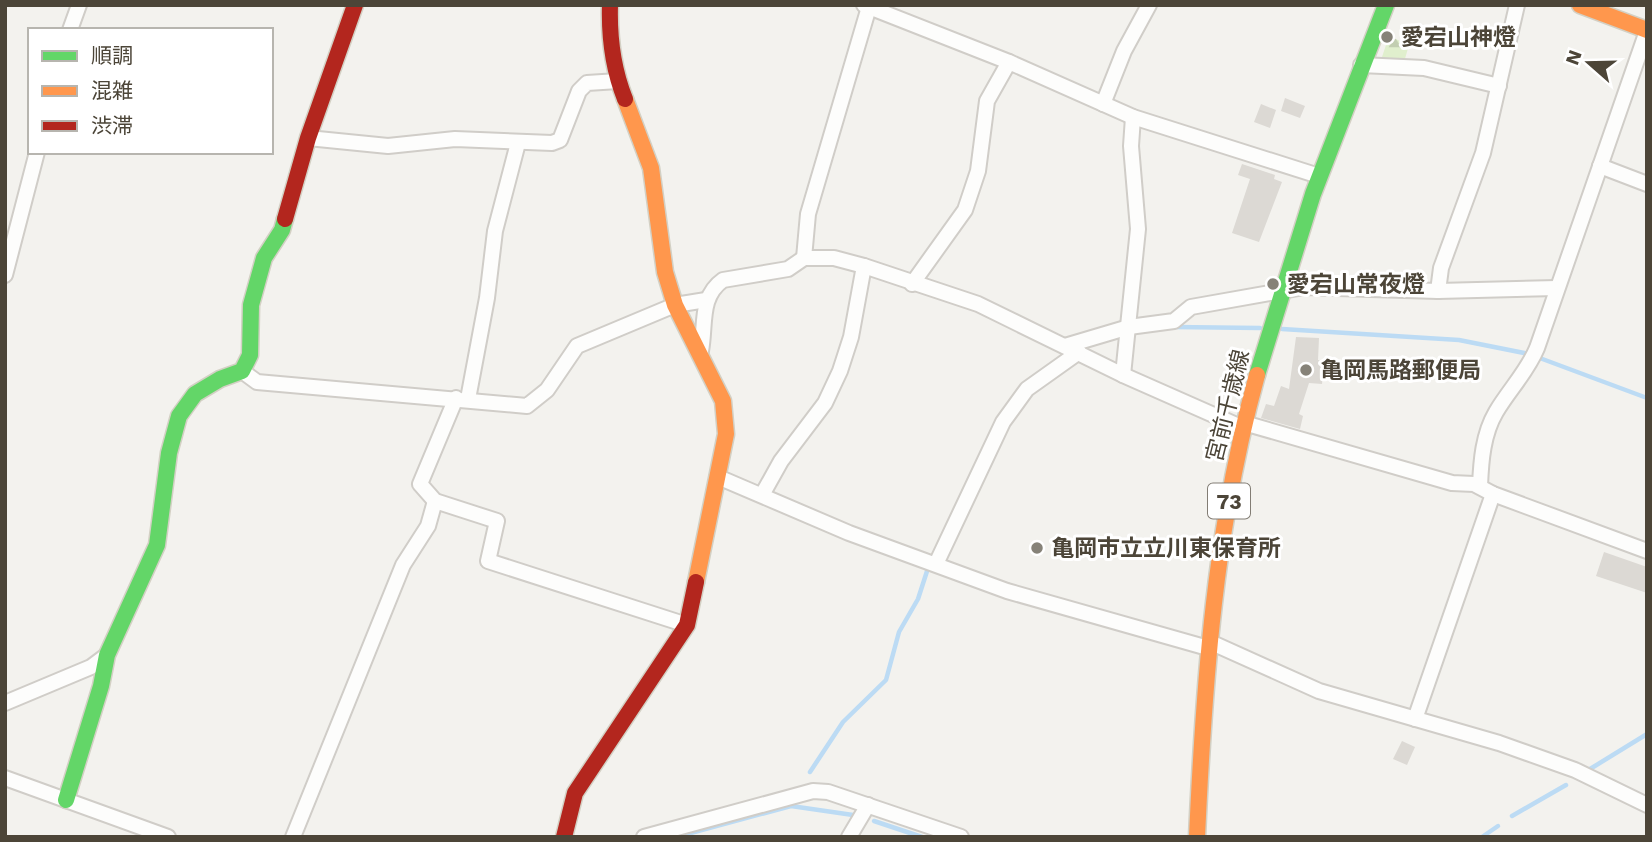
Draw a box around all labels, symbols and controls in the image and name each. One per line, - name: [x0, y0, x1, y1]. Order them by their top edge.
- place label: 愛宕山神燈: [1401, 24, 1516, 51]
- legend: [28, 28, 273, 154]
- north arrow: [1554, 28, 1624, 98]
- marker: 愛宕山神燈: [1379, 29, 1395, 45]
- text: 順調: [91, 43, 133, 68]
- text: N: [1560, 47, 1587, 68]
- text: 混雑: [91, 78, 133, 103]
- text: 渋滞: [91, 113, 133, 138]
- place label: 愛宕山常夜燈: [1287, 271, 1425, 298]
- marker: 愛宕山常夜燈: [1265, 276, 1281, 292]
- street label: 宮前千歳線: [1201, 347, 1255, 465]
- place label: 亀岡馬路郵便局: [1320, 357, 1481, 384]
- marker: 亀岡馬路郵便局: [1298, 362, 1314, 378]
- road number: 73: [1208, 484, 1250, 518]
- place label: 亀岡市立立川東保育所: [1051, 535, 1281, 562]
- marker: 亀岡市立立川東保育所: [1029, 540, 1045, 556]

